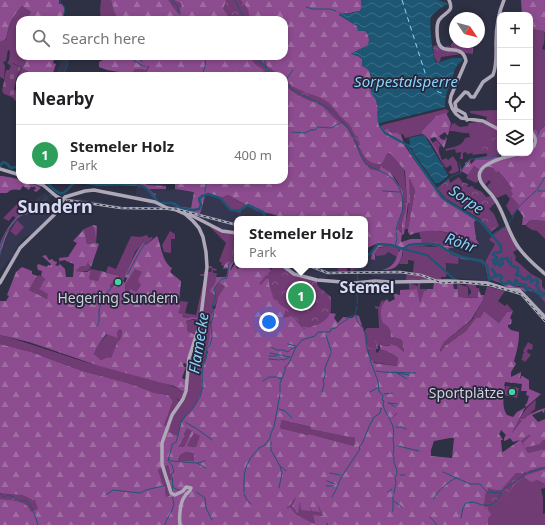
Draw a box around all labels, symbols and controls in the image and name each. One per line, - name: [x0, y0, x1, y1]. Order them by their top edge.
- north arrow: [449, 12, 485, 48]
- map controls: [497, 12, 533, 156]
- button: +: [497, 12, 533, 48]
- search box: [16, 16, 288, 60]
- icon: search: [30, 27, 52, 49]
- text: Search here: [62, 28, 145, 48]
- button: −: [497, 48, 533, 84]
- water label: Sorpestalsperre: [354, 71, 458, 91]
- button: locate: [497, 84, 533, 120]
- text: Nearby: [32, 87, 94, 110]
- button: layers: [497, 120, 533, 156]
- text: Stemeler Holz: [70, 136, 174, 156]
- text: 1: [41, 146, 49, 164]
- text: 400 m: [234, 146, 272, 164]
- text: Park: [70, 156, 97, 174]
- water label: Sorpe: [446, 180, 489, 218]
- district label: Sundern: [17, 194, 93, 218]
- popup: [234, 216, 368, 268]
- text: Stemeler Holz: [249, 223, 353, 243]
- water label: Röhr: [443, 227, 480, 257]
- text: Park: [249, 243, 276, 261]
- district label: Stemel: [339, 276, 395, 298]
- marker: Hegering Sundern: [113, 277, 123, 287]
- pin: 1: [288, 281, 314, 311]
- place label: Hegering Sundern: [57, 288, 179, 307]
- water label: Flamecke: [183, 311, 213, 375]
- your location: [259, 312, 279, 332]
- place label: Sportplätze: [429, 383, 504, 402]
- marker: Sportplätze: [507, 387, 517, 397]

